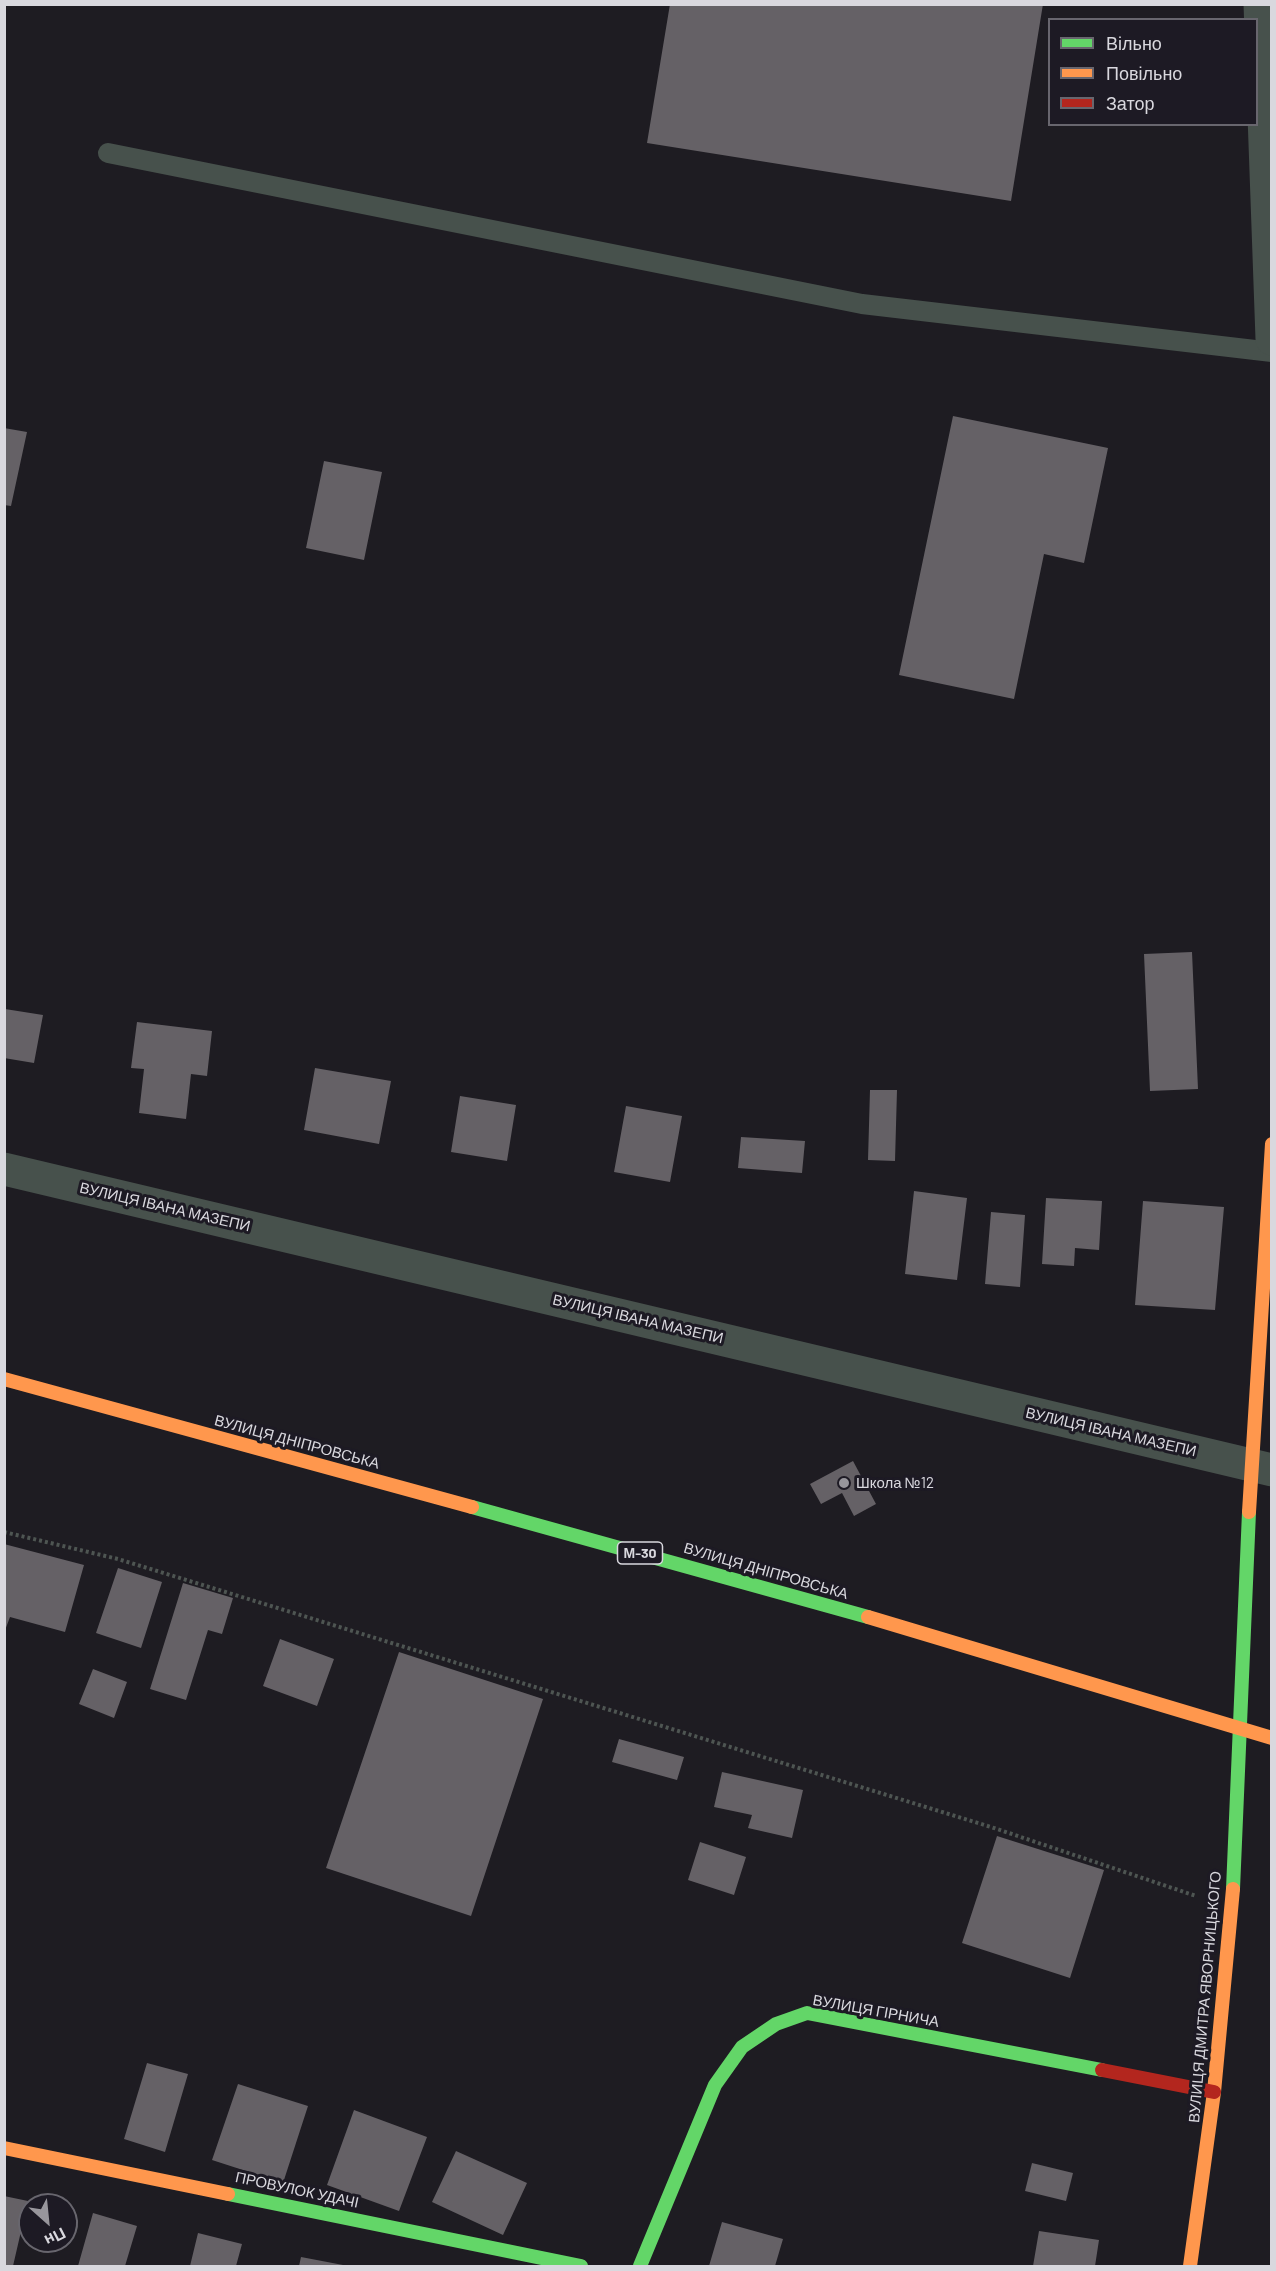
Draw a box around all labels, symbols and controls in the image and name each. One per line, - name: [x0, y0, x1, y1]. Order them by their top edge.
- legend: [1048, 18, 1258, 126]
- text: Вільно: [1106, 32, 1162, 54]
- text: Повільно: [1106, 62, 1182, 84]
- text: Затор: [1106, 92, 1155, 114]
- street label: ВУЛИЦЯ ІВАНА МАЗЕПИ: [78, 1179, 252, 1235]
- street label: ВУЛИЦЯ ІВАНА МАЗЕПИ: [551, 1291, 725, 1347]
- street label: ВУЛИЦЯ ІВАНА МАЗЕПИ: [1024, 1404, 1198, 1460]
- street label: ВУЛИЦЯ ДНІПРОВСЬКА: [212, 1411, 382, 1473]
- place label: Школа №12: [856, 1474, 934, 1492]
- marker: Школа №12: [837, 1476, 851, 1490]
- street label: ВУЛИЦЯ ДНІПРОВСЬКА: [682, 1539, 850, 1603]
- road number: М-30: [618, 1542, 662, 1564]
- street label: ВУЛИЦЯ ДМИТРА ЯВОРНИЦЬКОГО: [1185, 1870, 1225, 2124]
- street label: ВУЛИЦЯ ГІРНИЧА: [811, 1991, 941, 2031]
- street label: ПРОВУЛОК УДАЧІ: [234, 2168, 360, 2212]
- north arrow: [18, 2193, 78, 2253]
- text: Пн: [42, 2224, 69, 2251]

